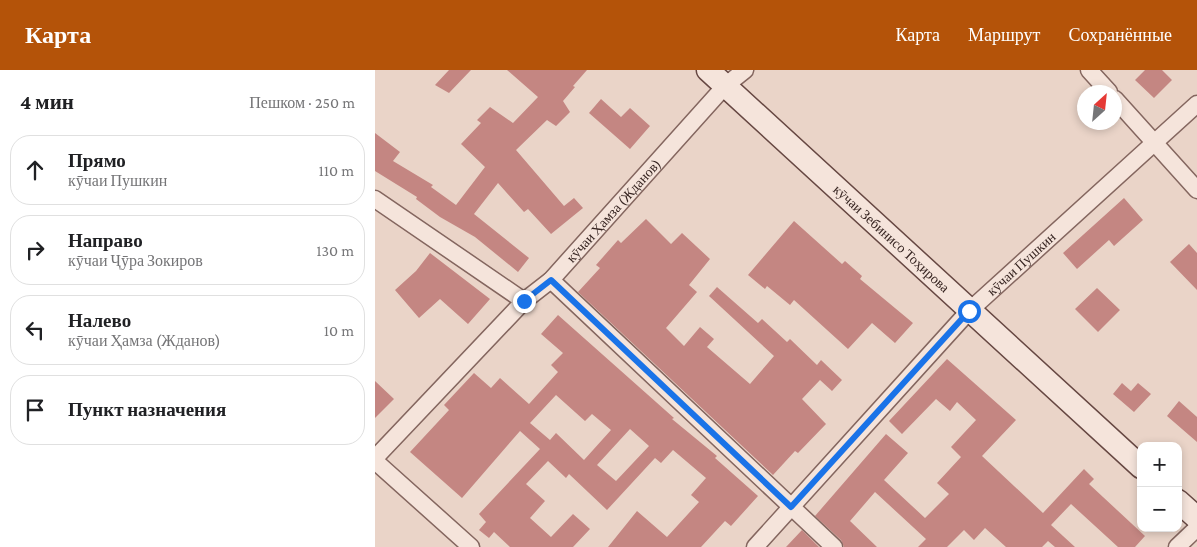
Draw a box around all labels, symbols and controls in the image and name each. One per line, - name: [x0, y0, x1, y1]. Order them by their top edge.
- text: Карта: [25, 21, 91, 48]
- text: Карта: [895, 25, 940, 45]
- text: Маршрут: [968, 25, 1040, 45]
- text: Сохранённые: [1068, 25, 1172, 45]
- north arrow: [1077, 85, 1122, 130]
- text: 4 мин: [20, 90, 74, 114]
- text: Пешком · 250 m: [249, 94, 355, 111]
- text: Прямо: [68, 150, 126, 171]
- street label: кӯчаи Ҳамза (Жданов): [563, 155, 665, 266]
- icon: ahead: [21, 156, 49, 184]
- text: 110 m: [318, 162, 354, 179]
- text: кӯчаи Пушкин: [68, 172, 167, 189]
- street label: кӯчаи Зебинисо Тоҳирова: [830, 181, 953, 296]
- street label: кӯчаи Пушкин: [984, 228, 1059, 299]
- text: Направо: [68, 230, 143, 251]
- icon: right: [21, 236, 49, 264]
- text: 130 m: [316, 242, 354, 259]
- text: кӯчаи Ҷӯра Зокиров: [68, 252, 203, 269]
- route end: [513, 290, 536, 313]
- route start: [958, 300, 981, 323]
- text: Налево: [68, 310, 131, 331]
- icon: left: [21, 316, 49, 344]
- text: 10 m: [324, 322, 354, 339]
- text: кӯчаи Ҳамза (Жданов): [68, 332, 221, 349]
- icon: arrive: [21, 396, 49, 424]
- text: Пункт назначения: [68, 399, 226, 420]
- map controls: [1137, 442, 1182, 532]
- button: +: [1137, 442, 1182, 487]
- button: −: [1137, 487, 1182, 532]

